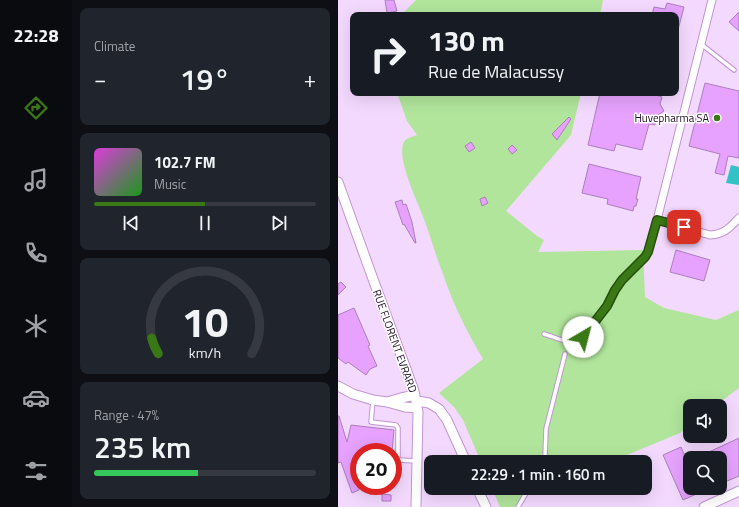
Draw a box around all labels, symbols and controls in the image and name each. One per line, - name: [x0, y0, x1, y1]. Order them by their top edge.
- text: 130 m: [428, 19, 505, 62]
- text: 22:28: [14, 22, 58, 49]
- icon: right: [362, 28, 414, 80]
- text: Climate: [94, 36, 135, 56]
- text: 19°: [180, 56, 230, 102]
- text: Rue de Malacussy: [428, 58, 564, 85]
- text: −: [94, 62, 106, 96]
- text: +: [304, 62, 316, 96]
- icon: directions: [22, 94, 50, 122]
- place label: Huvepharma SA: [634, 110, 709, 126]
- marker: Huvepharma SA: [712, 113, 722, 123]
- text: 102.7 FM: [154, 151, 216, 174]
- icon: music: [22, 166, 50, 194]
- text: Music: [154, 174, 186, 194]
- pin: [667, 210, 701, 244]
- icon: previous: [120, 212, 142, 234]
- icon: pause: [194, 212, 216, 234]
- icon: next: [268, 212, 290, 234]
- icon: arrive: [673, 216, 695, 238]
- icon: phone: [22, 239, 50, 267]
- street label: RUE FLORENT EVRARD: [369, 287, 421, 395]
- text: 10: [182, 290, 228, 353]
- icon: climate: [22, 312, 50, 340]
- position arrow: [562, 316, 604, 358]
- text: km/h: [189, 341, 221, 363]
- icon: car: [22, 384, 50, 412]
- map controls: [683, 399, 727, 495]
- button: sound: [683, 399, 727, 443]
- text: Range · 47%: [94, 405, 159, 425]
- text: 235 km: [94, 424, 191, 470]
- speed limit sign: 20: [350, 443, 402, 495]
- button: search: [683, 451, 727, 495]
- icon: filters: [22, 457, 50, 485]
- text: 22:29 · 1 min · 160 m: [471, 463, 605, 486]

